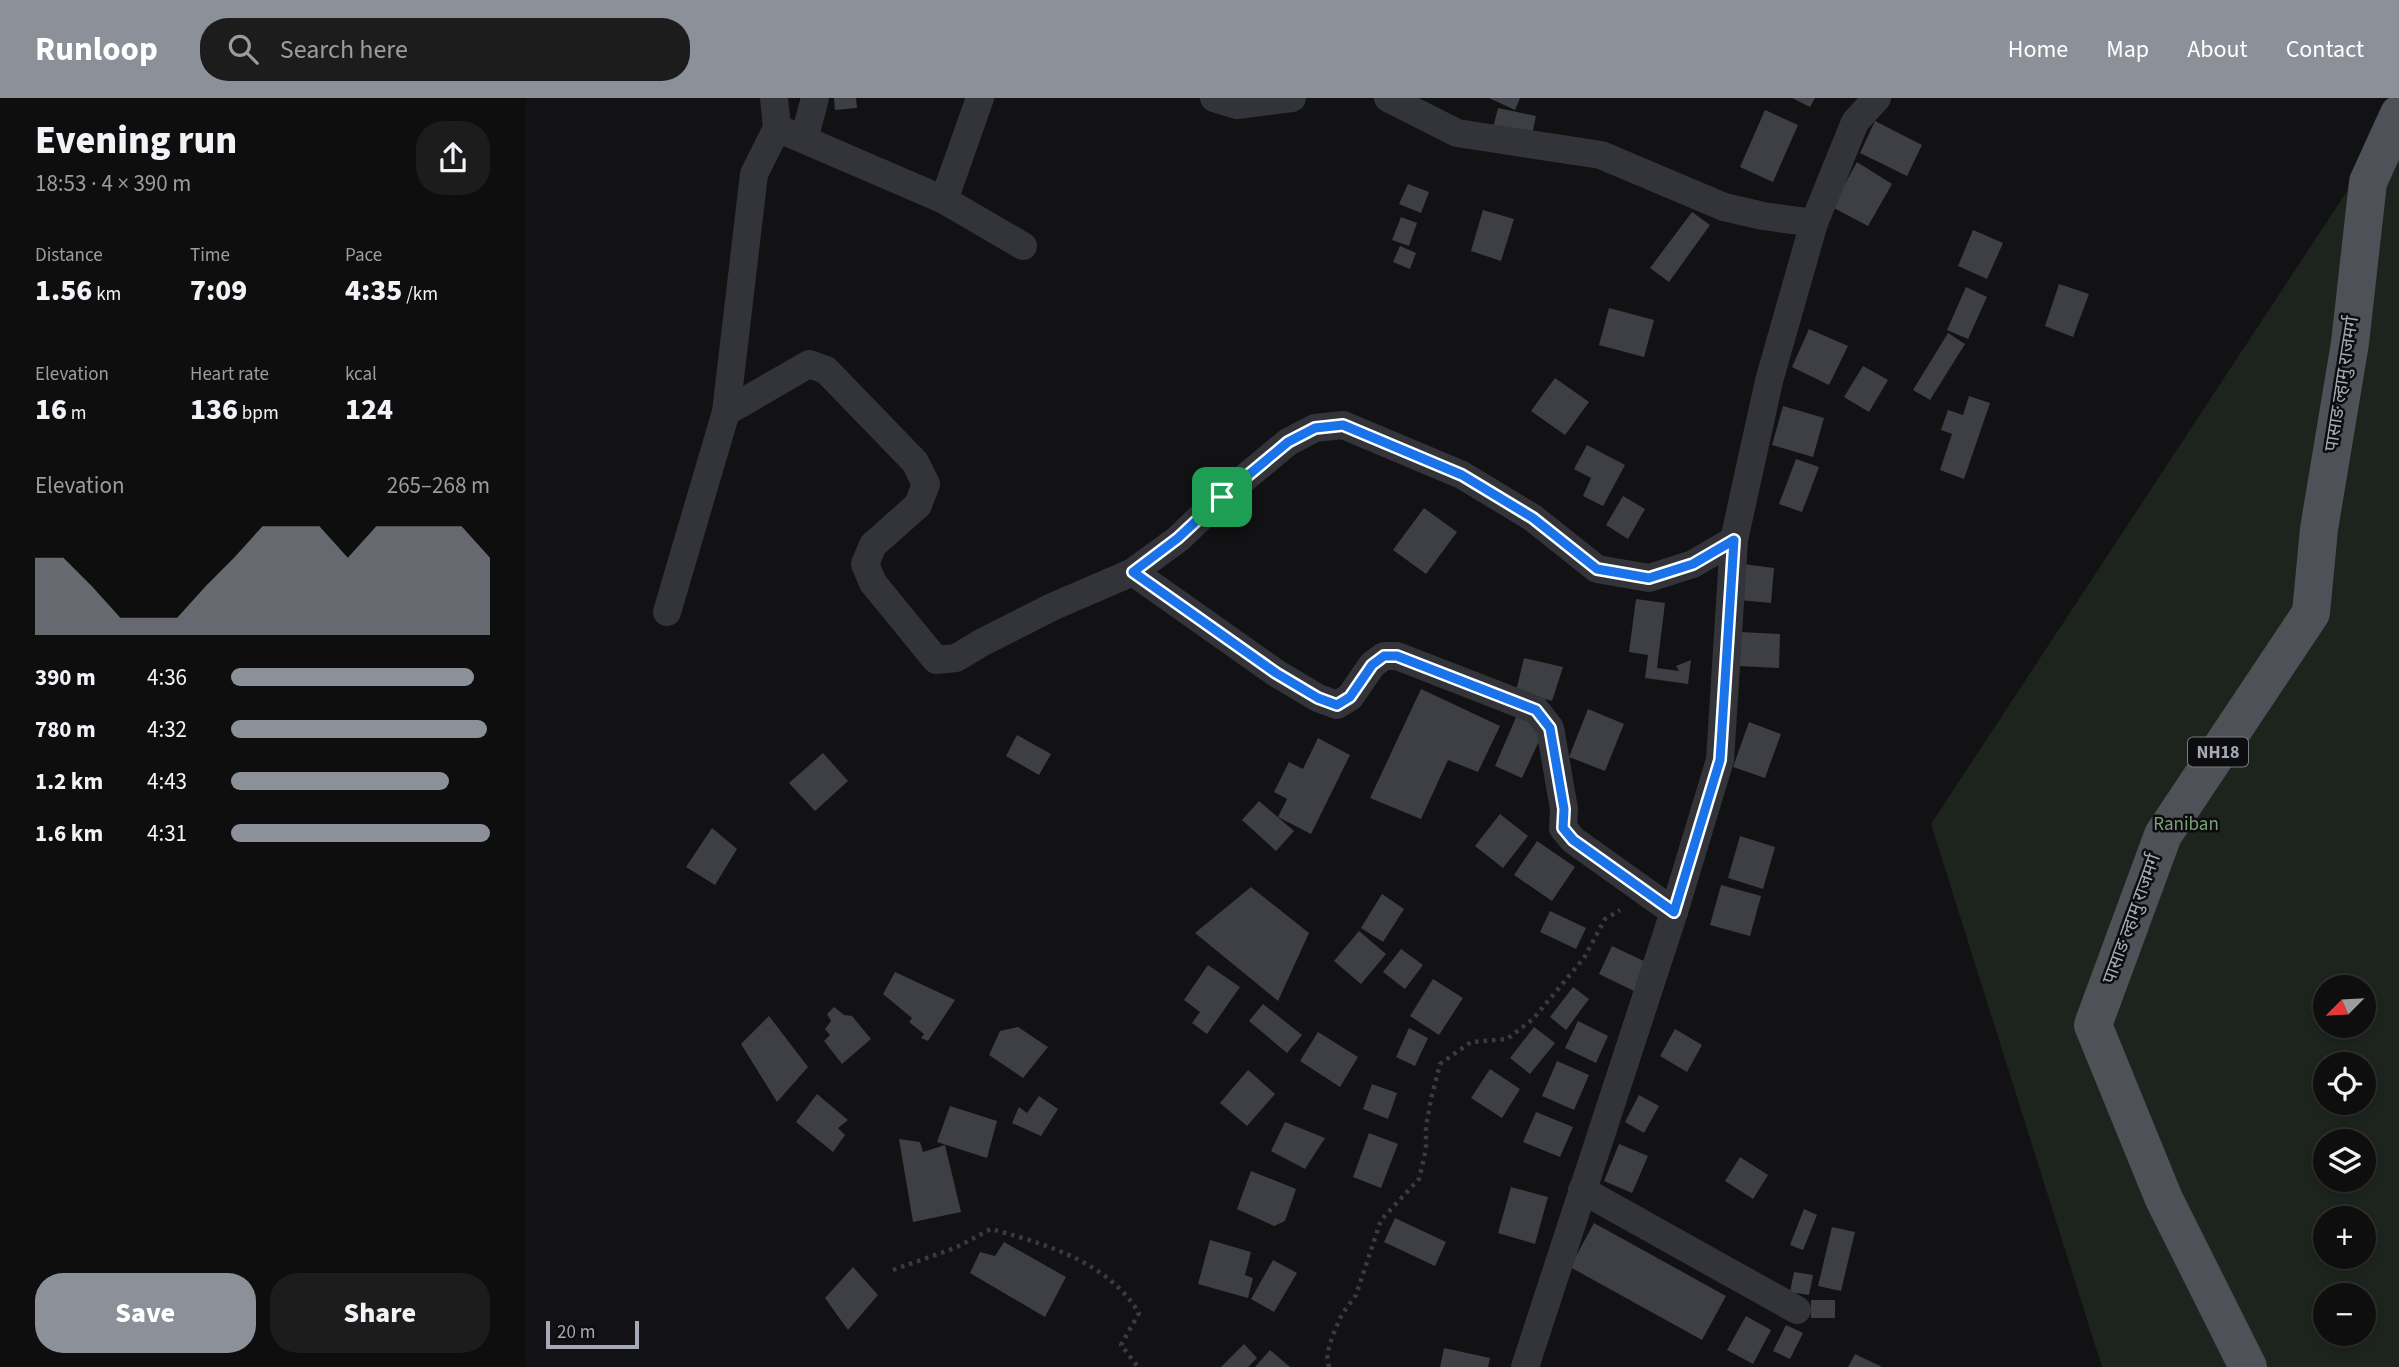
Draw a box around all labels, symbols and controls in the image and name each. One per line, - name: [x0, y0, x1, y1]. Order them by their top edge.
- search box: [200, 18, 690, 81]
- text: Runloop: [35, 26, 158, 73]
- icon: search: [224, 30, 262, 68]
- text: Search here: [280, 31, 408, 68]
- text: Home: [2008, 32, 2068, 67]
- text: Map: [2106, 32, 2149, 67]
- text: About: [2187, 32, 2248, 67]
- text: Contact: [2286, 32, 2364, 67]
- text: Evening run: [35, 114, 237, 168]
- button: share: [416, 121, 490, 195]
- text: 18:53 · 4 × 390 m: [35, 167, 191, 200]
- text: Distance: [35, 242, 103, 269]
- text: Time: [190, 242, 230, 269]
- text: Pace: [345, 242, 382, 269]
- text: 1.56: [35, 269, 92, 312]
- text: 7:09: [190, 269, 247, 312]
- text: 4:35: [345, 269, 402, 312]
- text: km: [92, 281, 121, 308]
- text: /km: [402, 281, 438, 308]
- street label: पासाङ ल्हामु राजमर्ग: [2318, 313, 2366, 454]
- text: Elevation: [35, 361, 109, 388]
- text: Heart rate: [190, 361, 269, 388]
- text: kcal: [345, 361, 377, 388]
- text: 16: [35, 388, 67, 431]
- text: 136: [190, 388, 238, 431]
- text: 124: [345, 388, 393, 431]
- text: m: [67, 400, 87, 427]
- text: bpm: [238, 400, 279, 427]
- pin: [1192, 467, 1252, 527]
- text: Elevation: [35, 469, 125, 502]
- text: 265–268 m: [387, 469, 490, 502]
- icon: arrive: [1203, 478, 1241, 516]
- text: 390 m: [35, 661, 96, 694]
- text: 4:36: [147, 661, 187, 694]
- text: 780 m: [35, 713, 96, 746]
- text: 4:32: [147, 713, 187, 746]
- road number: NH18: [2188, 738, 2248, 766]
- text: 1.2 km: [35, 765, 103, 798]
- text: 4:43: [147, 765, 187, 798]
- park label: Raniban: [2153, 811, 2219, 838]
- text: 1.6 km: [35, 817, 103, 850]
- text: 4:31: [147, 817, 187, 850]
- street label: पासाङ ल्हामु राजमर्ग: [2096, 849, 2168, 988]
- north arrow: [2313, 975, 2377, 1038]
- map controls: [2313, 975, 2376, 1346]
- button: locate: [2313, 1052, 2376, 1115]
- button: layers: [2313, 1129, 2376, 1192]
- button: +: [2313, 1206, 2376, 1269]
- button: Save: [35, 1273, 256, 1353]
- button: Share: [270, 1273, 490, 1353]
- button: −: [2313, 1283, 2376, 1346]
- scale bar: [546, 1318, 639, 1350]
- text: 20 m: [557, 1319, 595, 1346]

